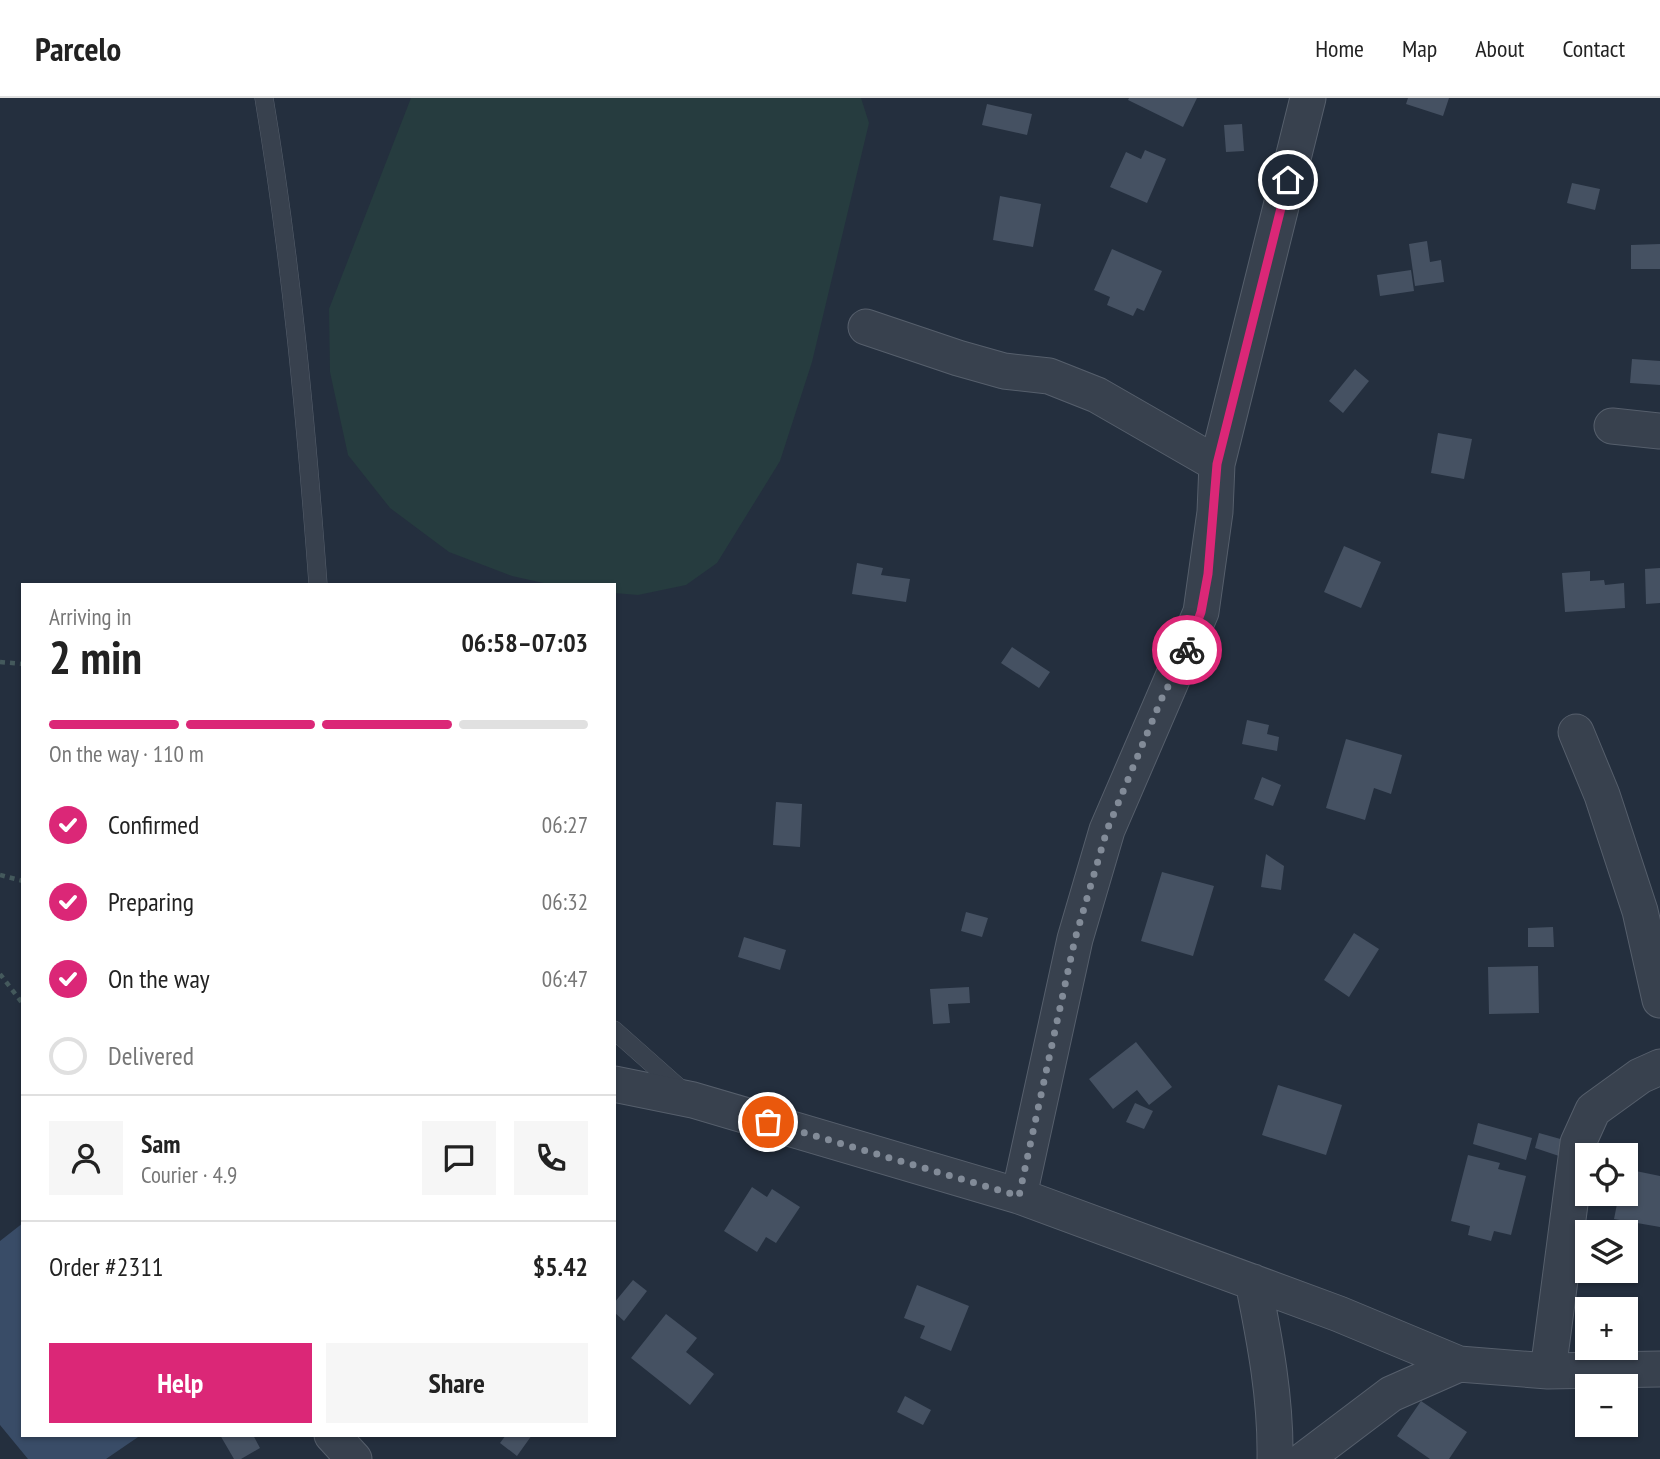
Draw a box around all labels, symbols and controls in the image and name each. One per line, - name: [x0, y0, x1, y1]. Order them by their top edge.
- text: Parcelo: [35, 27, 121, 70]
- text: Home: [1315, 33, 1364, 64]
- text: Map: [1402, 33, 1437, 64]
- text: About: [1475, 33, 1524, 64]
- text: Contact: [1562, 33, 1625, 64]
- pin: [1258, 150, 1318, 210]
- icon: home: [1269, 161, 1307, 199]
- text: Arriving in: [49, 602, 131, 631]
- courier: [1152, 615, 1222, 685]
- text: 06:58–07:03: [461, 626, 588, 659]
- text: 2 min: [49, 627, 142, 687]
- icon: bike: [1168, 631, 1206, 669]
- text: On the way · 110 m: [49, 739, 204, 768]
- icon: check: [49, 806, 87, 844]
- text: Confirmed: [108, 808, 199, 841]
- text: 06:27: [542, 810, 588, 839]
- icon: check: [49, 883, 87, 921]
- text: Preparing: [108, 885, 194, 918]
- text: 06:32: [542, 887, 588, 916]
- icon: check: [49, 960, 87, 998]
- text: On the way: [108, 962, 210, 995]
- text: 06:47: [542, 964, 588, 993]
- text: Delivered: [108, 1039, 194, 1072]
- pin: [738, 1092, 798, 1152]
- icon: bag: [749, 1103, 787, 1141]
- button: person: [49, 1121, 123, 1195]
- button: chat: [422, 1121, 496, 1195]
- button: phone: [514, 1121, 588, 1195]
- text: Sam: [141, 1127, 180, 1160]
- map controls: [1575, 1143, 1638, 1437]
- button: locate: [1575, 1143, 1638, 1206]
- text: Courier · 4.9: [141, 1160, 237, 1189]
- button: layers: [1575, 1220, 1638, 1283]
- text: Order #2311: [49, 1250, 164, 1283]
- text: $5.42: [533, 1250, 588, 1283]
- button: +: [1575, 1297, 1638, 1360]
- button: Help: [49, 1343, 312, 1423]
- button: Share: [326, 1343, 588, 1423]
- button: −: [1575, 1374, 1638, 1437]

